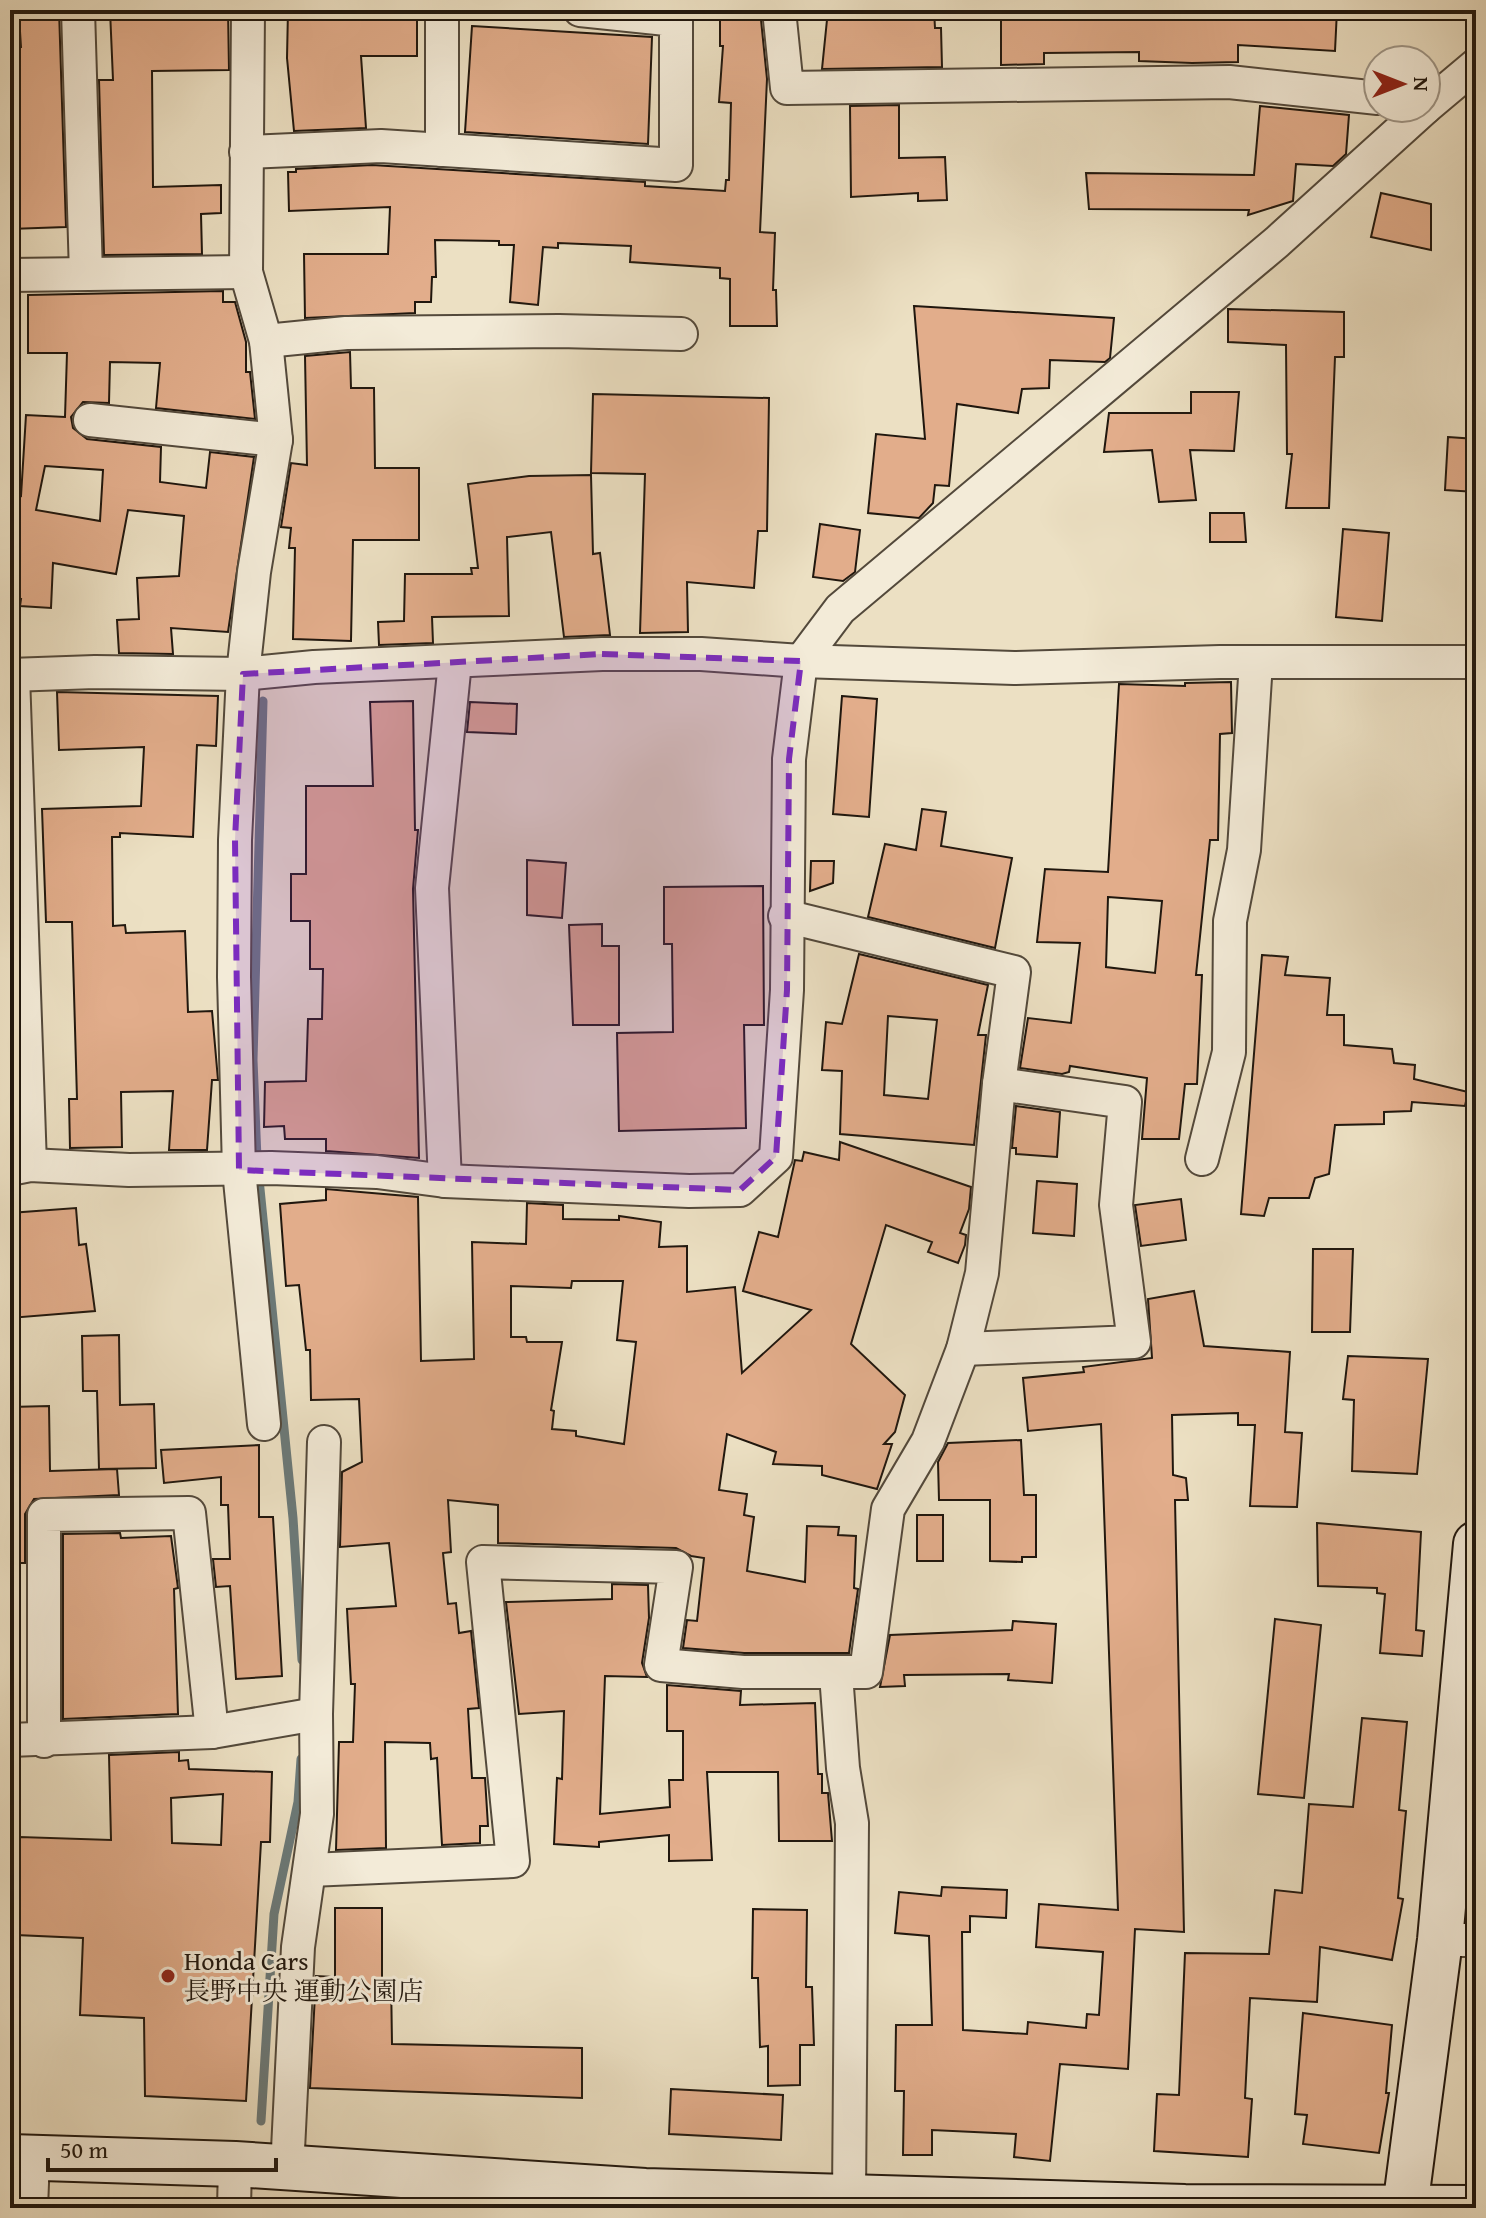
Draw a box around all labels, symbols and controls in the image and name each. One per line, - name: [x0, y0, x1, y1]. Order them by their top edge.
- north arrow: [1362, 44, 1442, 124]
- text: N: [1406, 77, 1438, 92]
- place label: Honda Cars 長野中央 運動公園店: [184, 1941, 424, 2010]
- marker: Honda Cars 長野中央 運動公園店: [159, 1967, 177, 1985]
- scale bar: [48, 2122, 276, 2172]
- text: 50 m: [60, 2132, 108, 2167]

